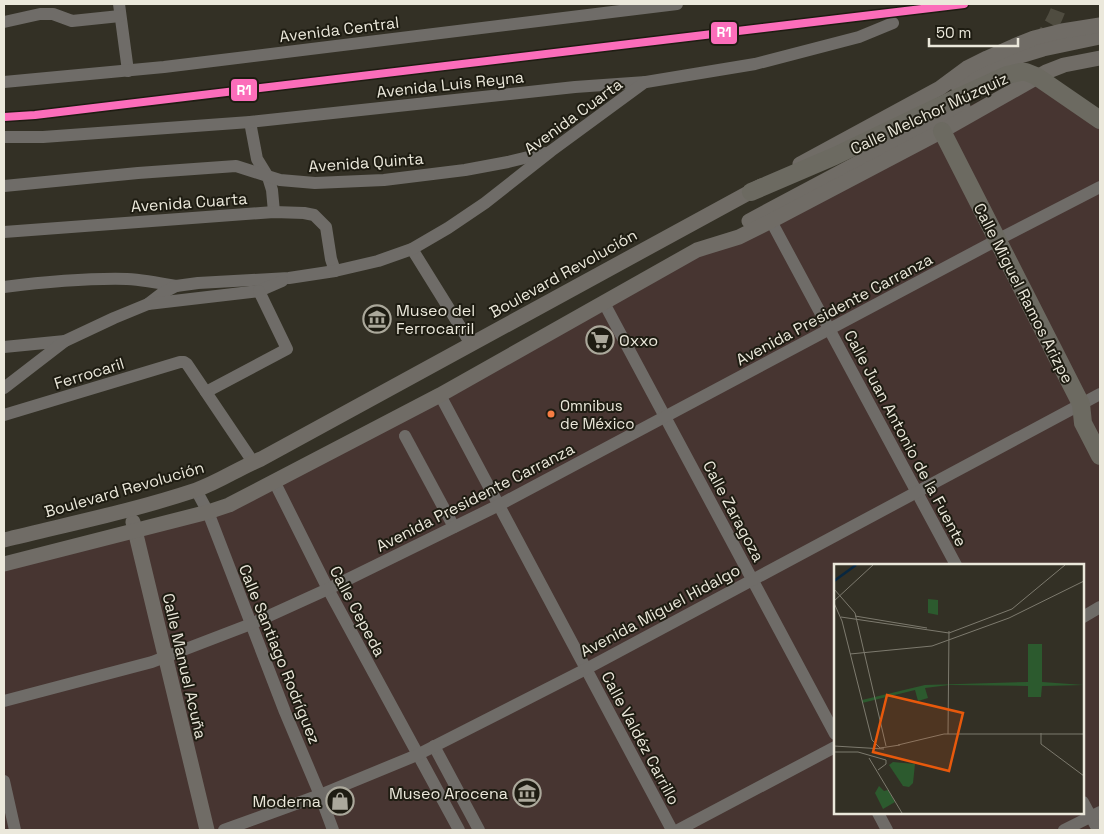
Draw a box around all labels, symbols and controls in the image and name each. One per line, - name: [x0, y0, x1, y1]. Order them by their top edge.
- street label: Avenida Central: [278, 12, 400, 47]
- scale bar: [929, 15, 1018, 47]
- line badge: R1: [710, 21, 738, 45]
- text: R1: [716, 23, 732, 41]
- text: 50 m: [936, 23, 971, 42]
- street label: Avenida Luis Reyna: [375, 66, 525, 103]
- street label: Calle Melchor Múzquiz: [847, 68, 1011, 159]
- street label: Avenida Cuarta: [520, 74, 627, 159]
- line badge: R1: [230, 78, 258, 102]
- text: R1: [236, 81, 252, 99]
- street label: Avenida Quinta: [308, 148, 424, 177]
- street label: Avenida Cuarta: [130, 188, 248, 217]
- street label: Calle Miguel Ramos Arizpe: [969, 200, 1078, 387]
- street label: Boulevard Revolución: [486, 224, 641, 323]
- street label: Avenida Presidente Carranza: [732, 249, 936, 370]
- place label: Museo del Ferrocarril: [396, 300, 475, 339]
- museum icon: Museo del Ferrocarril: [362, 304, 392, 334]
- supermarket icon: Oxxo: [585, 325, 615, 355]
- street label: Calle Juan Antonio de la Fuente: [839, 326, 972, 550]
- place label: Oxxo: [619, 330, 658, 351]
- street label: Ferrocaril: [51, 353, 127, 394]
- place label: Omnibus de México: [560, 396, 635, 433]
- marker: Omnibus de México: [546, 409, 556, 419]
- street label: Avenida Presidente Carranza: [373, 438, 578, 557]
- street label: Boulevard Revolución: [42, 457, 207, 522]
- street label: Calle Zaragoza: [698, 457, 769, 565]
- street label: Avenida Miguel Hidalgo: [577, 559, 744, 662]
- street label: Calle Santiago Rodríguez: [234, 561, 325, 747]
- street label: Calle Cepeda: [325, 562, 390, 660]
- inset map: [834, 564, 1084, 814]
- street label: Calle Manuel Acuña: [158, 591, 212, 741]
- street label: Calle Valdéz Carrillo: [596, 668, 685, 809]
- museum icon: Museo Arocena: [512, 778, 542, 808]
- place label: Museo Arocena: [389, 783, 508, 804]
- shop icon: Moderna: [325, 786, 355, 816]
- place label: Moderna: [252, 791, 321, 812]

